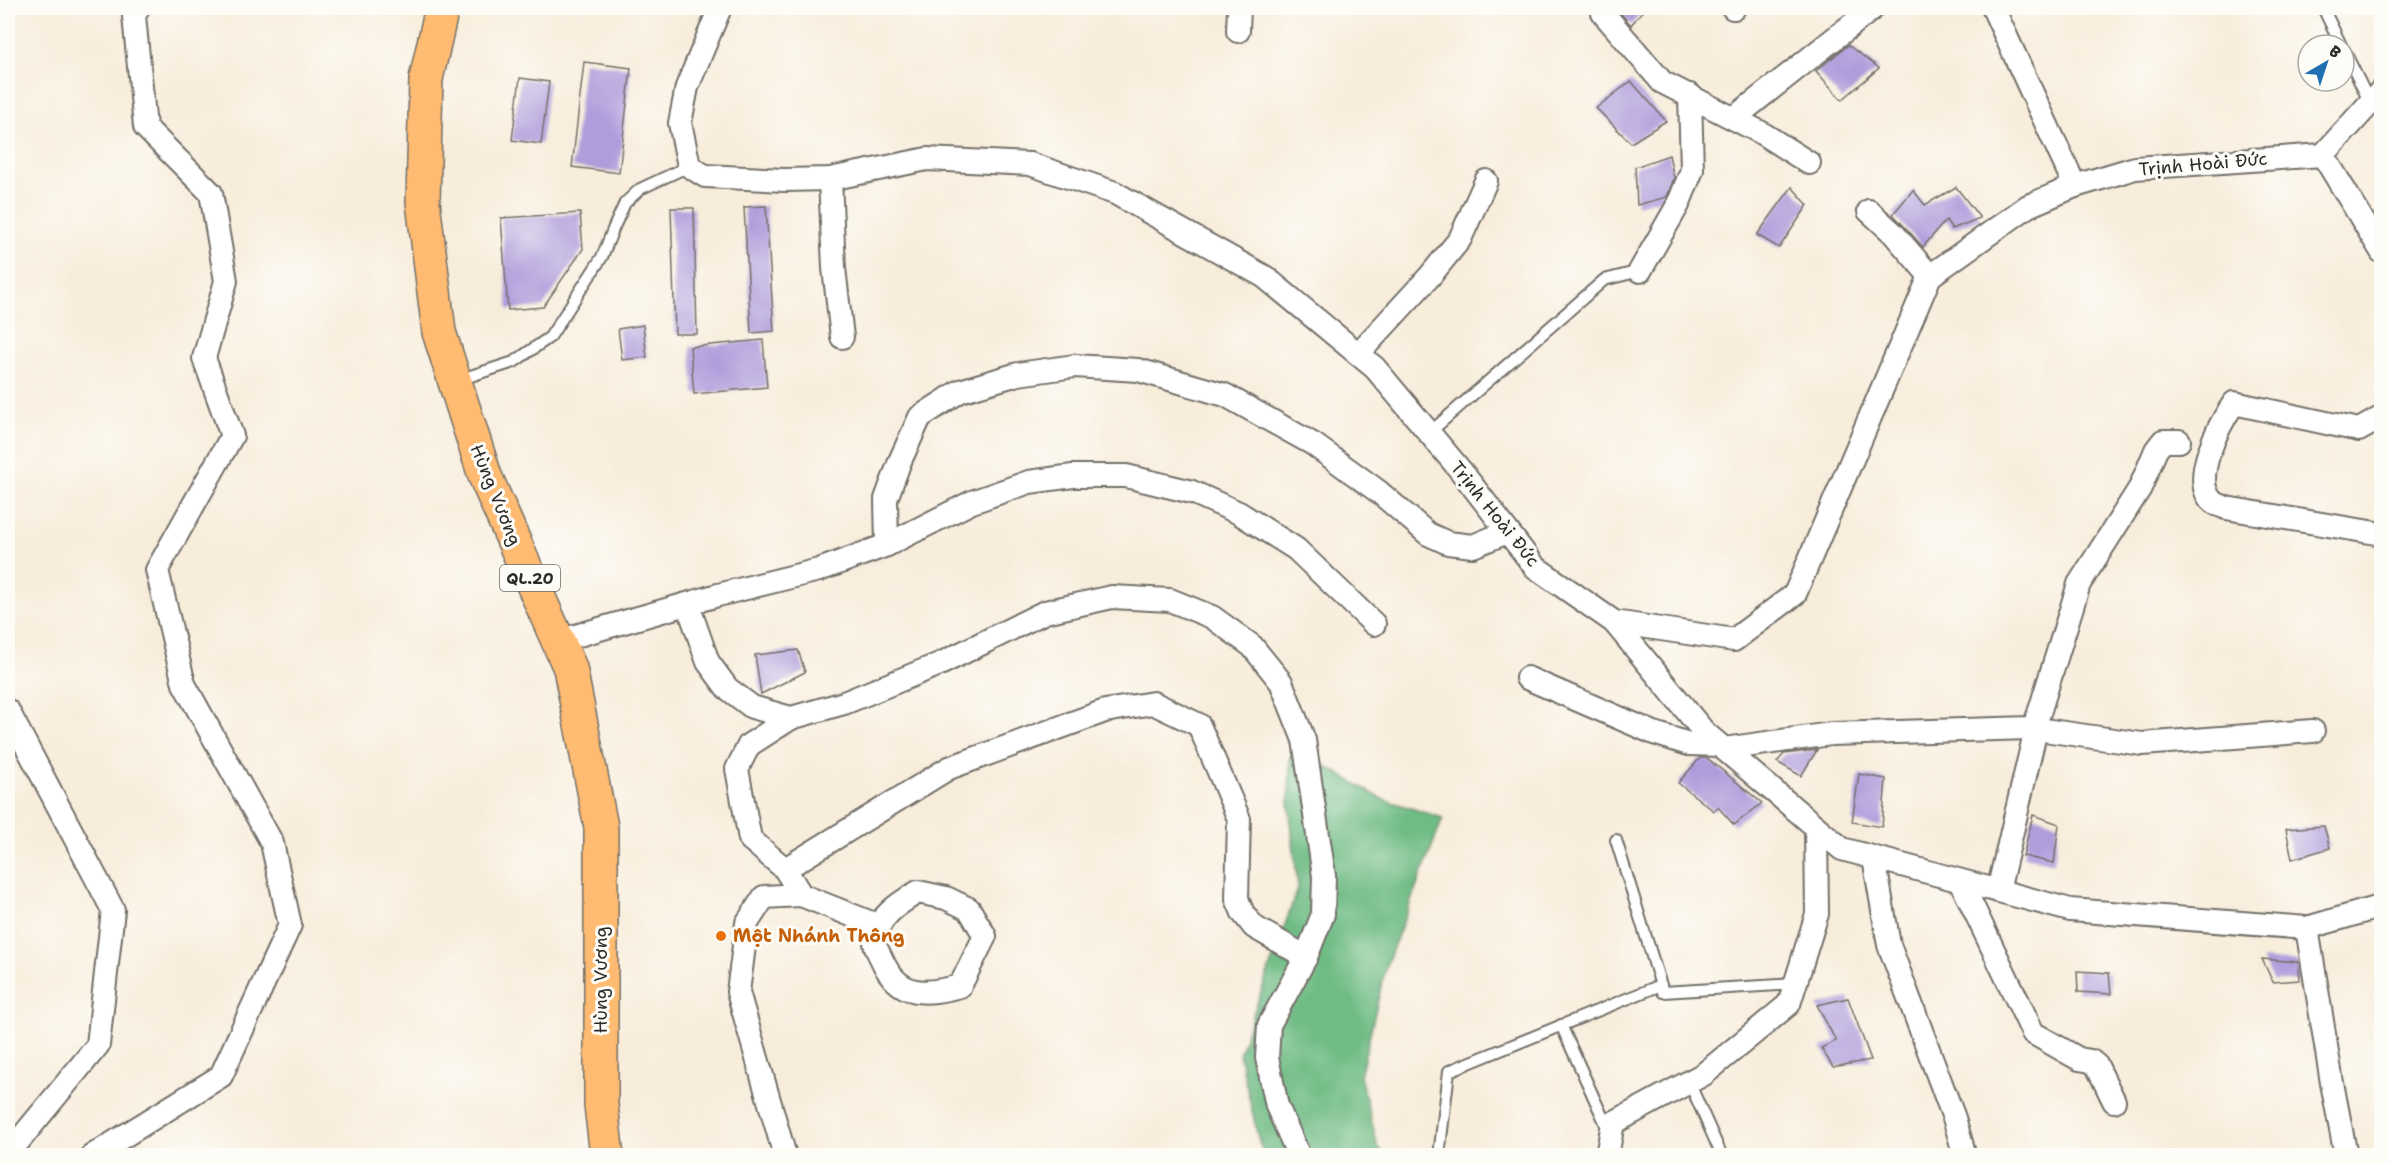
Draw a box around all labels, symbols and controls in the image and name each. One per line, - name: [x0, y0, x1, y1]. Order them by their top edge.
- north arrow: [2296, 33, 2356, 93]
- text: B: [2325, 40, 2346, 63]
- street label: Trịnh Hoài Đức: [2138, 146, 2268, 182]
- street label: Hùng Vương: [465, 441, 527, 549]
- street label: Trịnh Hoài Đức: [1445, 456, 1545, 572]
- road number: QL.20: [500, 565, 560, 591]
- place label: Một Nhánh Thông: [733, 924, 905, 948]
- street label: Hùng Vương: [589, 926, 613, 1034]
- marker: Một Nhánh Thông: [714, 929, 728, 943]

